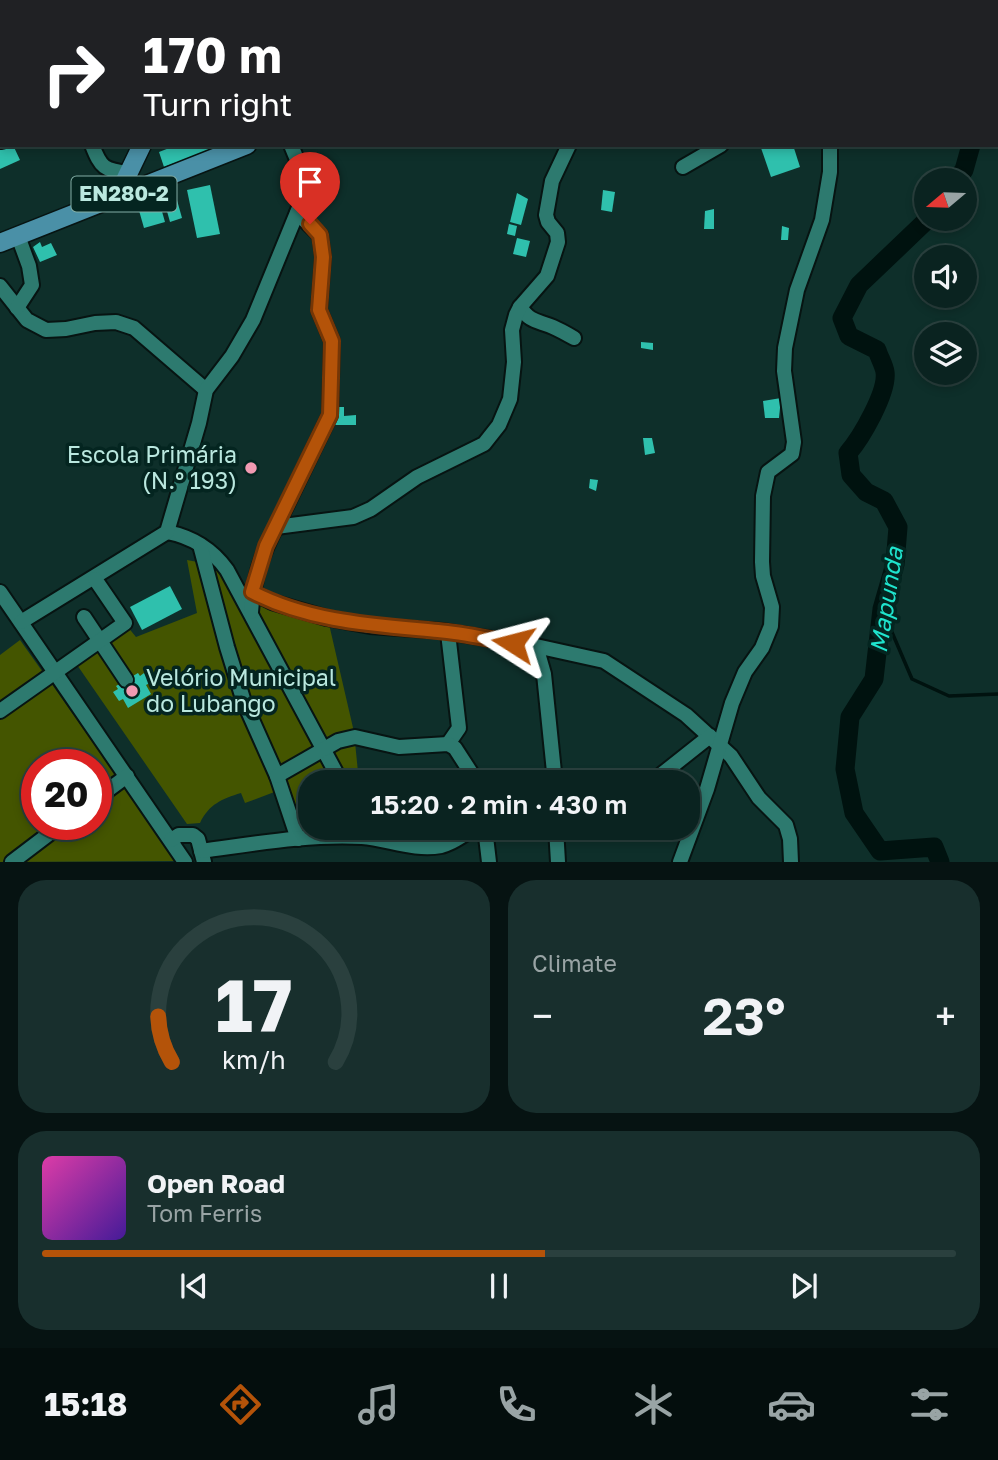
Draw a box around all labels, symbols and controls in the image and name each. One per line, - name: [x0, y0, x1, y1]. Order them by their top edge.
- text: 170 m: [143, 25, 282, 84]
- icon: right: [28, 28, 119, 119]
- text: Turn right: [143, 85, 292, 123]
- pin: [280, 152, 340, 224]
- icon: arrive: [291, 163, 329, 201]
- north arrow: [914, 168, 976, 231]
- map controls: [914, 168, 977, 385]
- road number: EN280-2: [72, 176, 176, 212]
- button: sound: [914, 245, 977, 308]
- button: layers: [914, 322, 977, 385]
- place label: Escola Primária (N.º 193): [67, 440, 237, 494]
- marker: Escola Primária (N.º 193): [243, 460, 259, 476]
- water label: Mapunda: [863, 543, 908, 655]
- position arrow: [476, 606, 550, 680]
- place label: Velório Municipal do Lubango: [146, 663, 336, 717]
- marker: Velório Municipal do Lubango: [124, 683, 140, 699]
- speed limit sign: 20: [21, 749, 112, 840]
- text: 15:20 · 2 min · 430 m: [371, 789, 627, 820]
- text: Climate: [532, 949, 617, 977]
- text: 17: [215, 962, 293, 1049]
- text: 23°: [703, 984, 785, 1046]
- text: −: [532, 993, 553, 1038]
- text: +: [935, 993, 956, 1038]
- text: km/h: [222, 1044, 286, 1075]
- text: Open Road: [147, 1168, 285, 1199]
- text: Tom Ferris: [147, 1199, 262, 1227]
- icon: previous: [175, 1267, 213, 1305]
- icon: pause: [480, 1267, 518, 1305]
- icon: next: [785, 1267, 823, 1305]
- icon: directions: [216, 1380, 265, 1429]
- icon: music: [354, 1380, 403, 1429]
- icon: phone: [492, 1380, 541, 1429]
- icon: climate: [629, 1380, 678, 1429]
- icon: car: [767, 1380, 816, 1429]
- icon: filters: [905, 1380, 954, 1429]
- text: 15:18: [44, 1385, 128, 1423]

